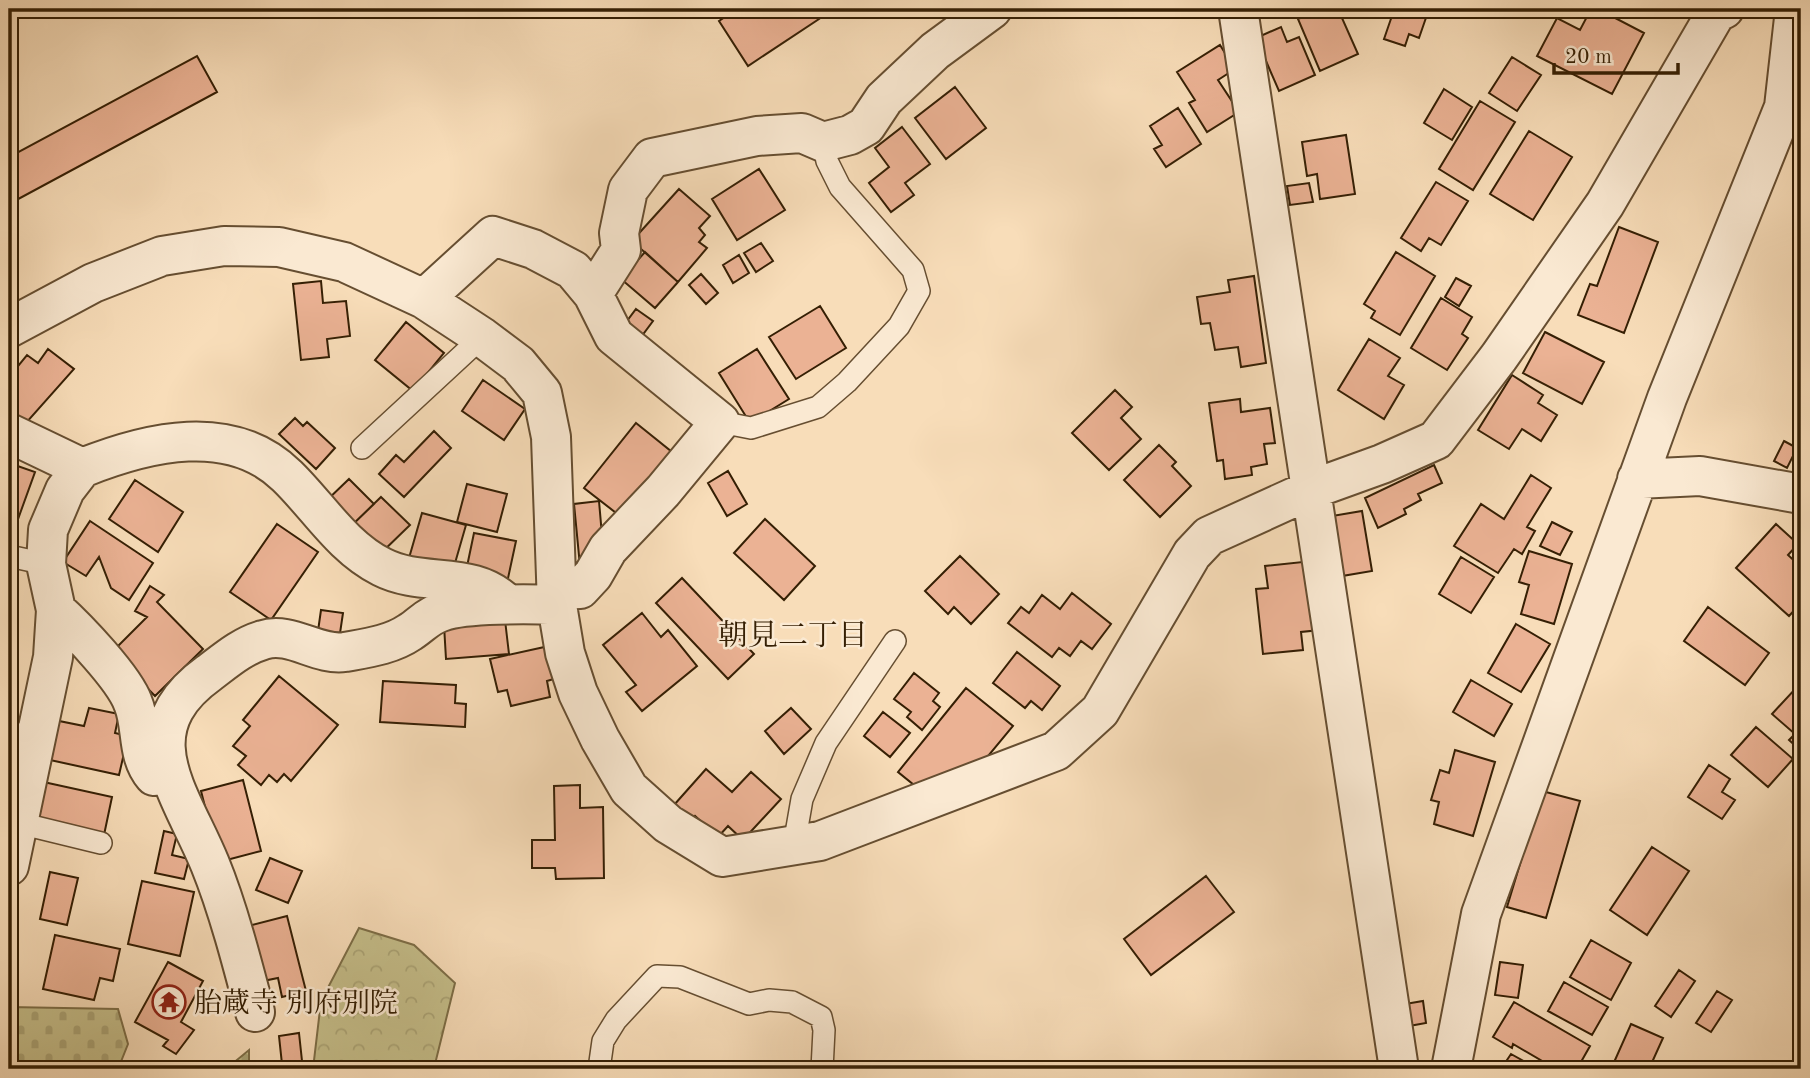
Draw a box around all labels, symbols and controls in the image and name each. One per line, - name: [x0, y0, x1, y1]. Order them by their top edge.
- scale bar: [1554, 32, 1679, 76]
- text: 20 m: [1565, 47, 1612, 68]
- district label: 朝見二丁目: [718, 619, 868, 652]
- temple icon: 胎蔵寺 別府別院: [150, 983, 188, 1021]
- place label: 胎蔵寺 別府別院: [194, 988, 398, 1019]

